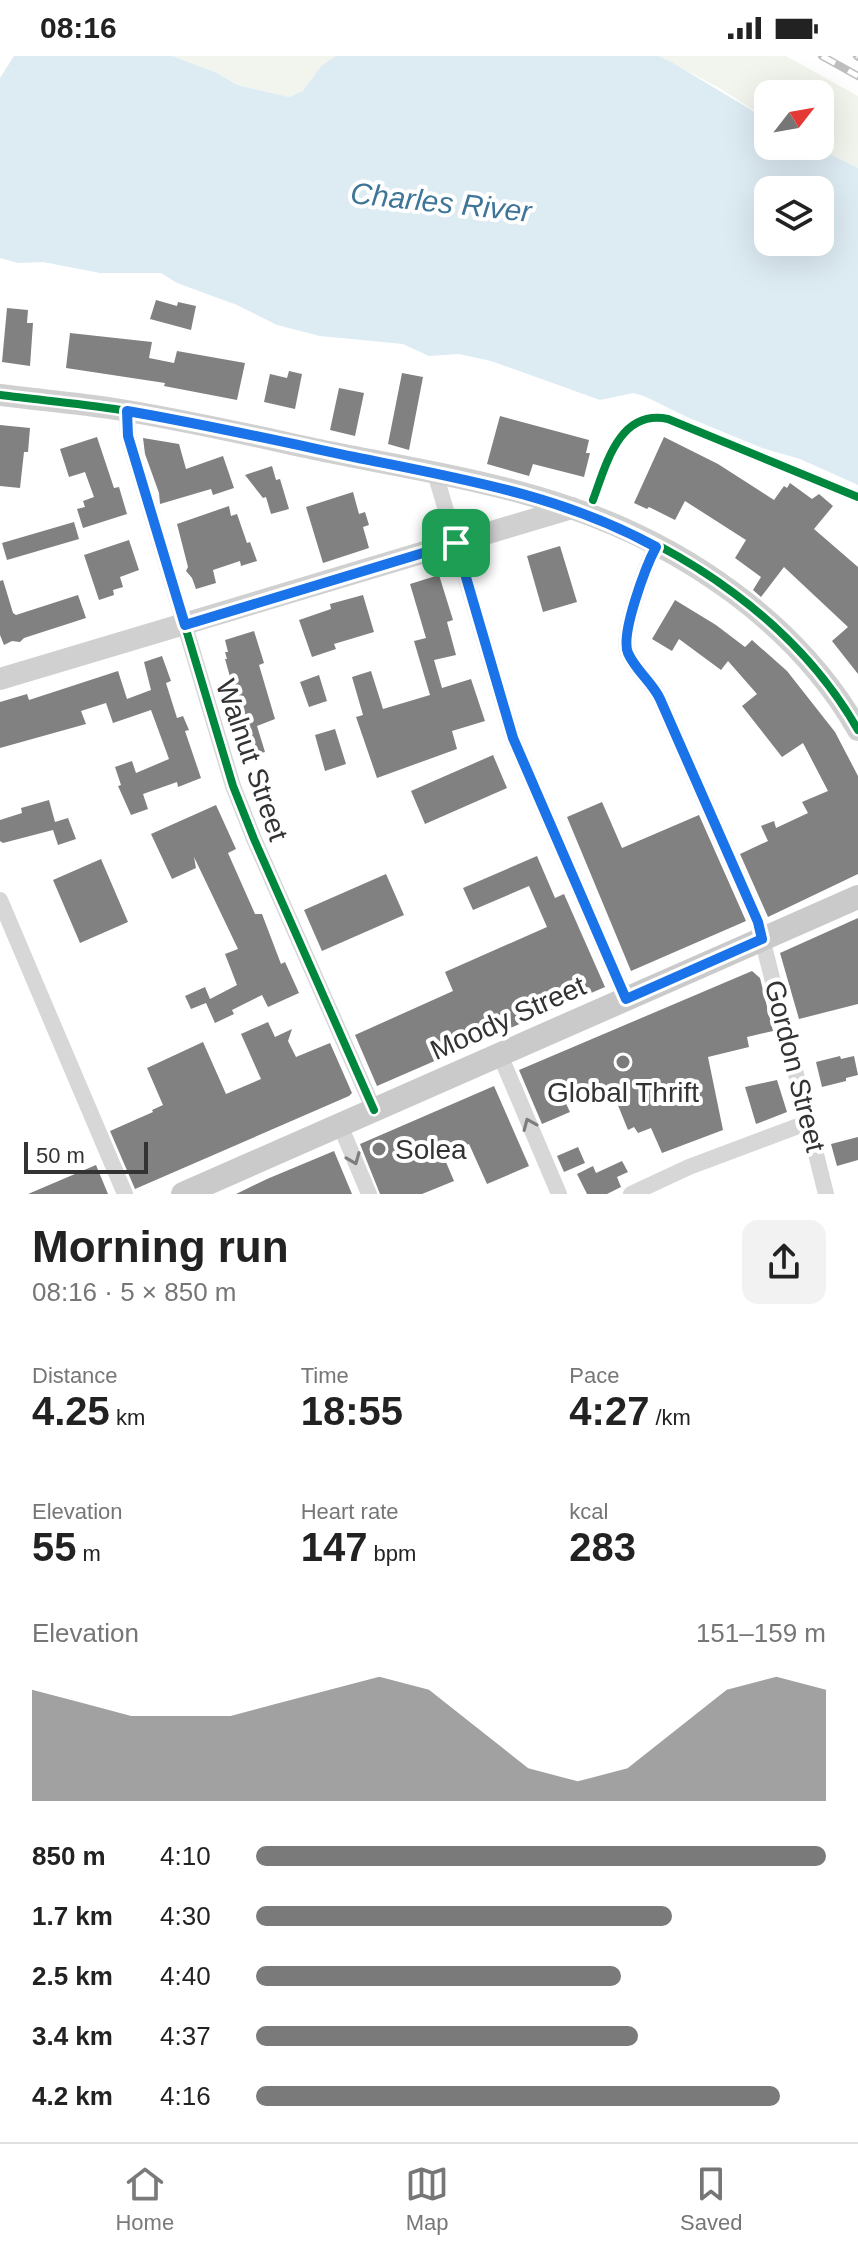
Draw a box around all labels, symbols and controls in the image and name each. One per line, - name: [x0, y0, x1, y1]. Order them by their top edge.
- text: 08:16: [40, 11, 117, 44]
- north arrow: [754, 80, 834, 160]
- map controls: [754, 80, 834, 256]
- water label: Charles River: [349, 176, 534, 228]
- button: layers: [754, 176, 834, 256]
- pin: [422, 509, 490, 577]
- icon: arrive: [434, 521, 478, 565]
- street label: Walnut Street: [210, 675, 294, 845]
- street label: Moody Street: [426, 970, 591, 1066]
- street label: Gordon Street: [759, 977, 831, 1155]
- marker: Global Thrift: [614, 1053, 632, 1071]
- place label: Global Thrift: [547, 1077, 699, 1108]
- one-way arrow: [523, 1118, 539, 1133]
- place label: Solea: [395, 1134, 467, 1165]
- scale bar: [24, 1138, 148, 1174]
- marker: Solea: [370, 1140, 388, 1158]
- text: 50 m: [36, 1143, 85, 1168]
- one-way arrow: [345, 1151, 361, 1166]
- button: share: [742, 1220, 826, 1304]
- text: Morning run: [32, 1222, 289, 1271]
- text: 08:16 · 5 × 850 m: [32, 1277, 237, 1307]
- text: Distance: [32, 1363, 118, 1388]
- text: Time: [301, 1363, 349, 1388]
- text: Pace: [569, 1363, 619, 1388]
- text: 4.25: [32, 1389, 110, 1433]
- text: 18:55: [301, 1389, 403, 1433]
- text: 4:27: [569, 1389, 649, 1433]
- text: km: [110, 1405, 145, 1430]
- text: /km: [649, 1405, 691, 1430]
- text: Elevation: [32, 1499, 123, 1524]
- text: Heart rate: [301, 1499, 398, 1524]
- text: kcal: [569, 1499, 608, 1524]
- text: 55: [32, 1525, 77, 1569]
- text: 147: [301, 1525, 367, 1569]
- text: 283: [569, 1525, 636, 1569]
- text: m: [77, 1541, 101, 1566]
- text: bpm: [367, 1541, 416, 1566]
- text: Elevation: [32, 1618, 139, 1648]
- text: 151–159 m: [696, 1618, 826, 1648]
- text: 850 m: [32, 1841, 106, 1871]
- text: 4:10: [160, 1841, 211, 1871]
- text: 1.7 km: [32, 1901, 113, 1931]
- text: 4:30: [160, 1901, 211, 1931]
- text: 2.5 km: [32, 1961, 113, 1991]
- text: 4:40: [160, 1961, 211, 1991]
- text: 3.4 km: [32, 2021, 113, 2051]
- text: 4:37: [160, 2021, 211, 2051]
- text: 4.2 km: [32, 2081, 113, 2111]
- text: 4:16: [160, 2081, 211, 2111]
- tab: Home: [115, 2162, 174, 2236]
- tab: Map: [405, 2162, 449, 2236]
- tab: Saved: [680, 2162, 743, 2236]

